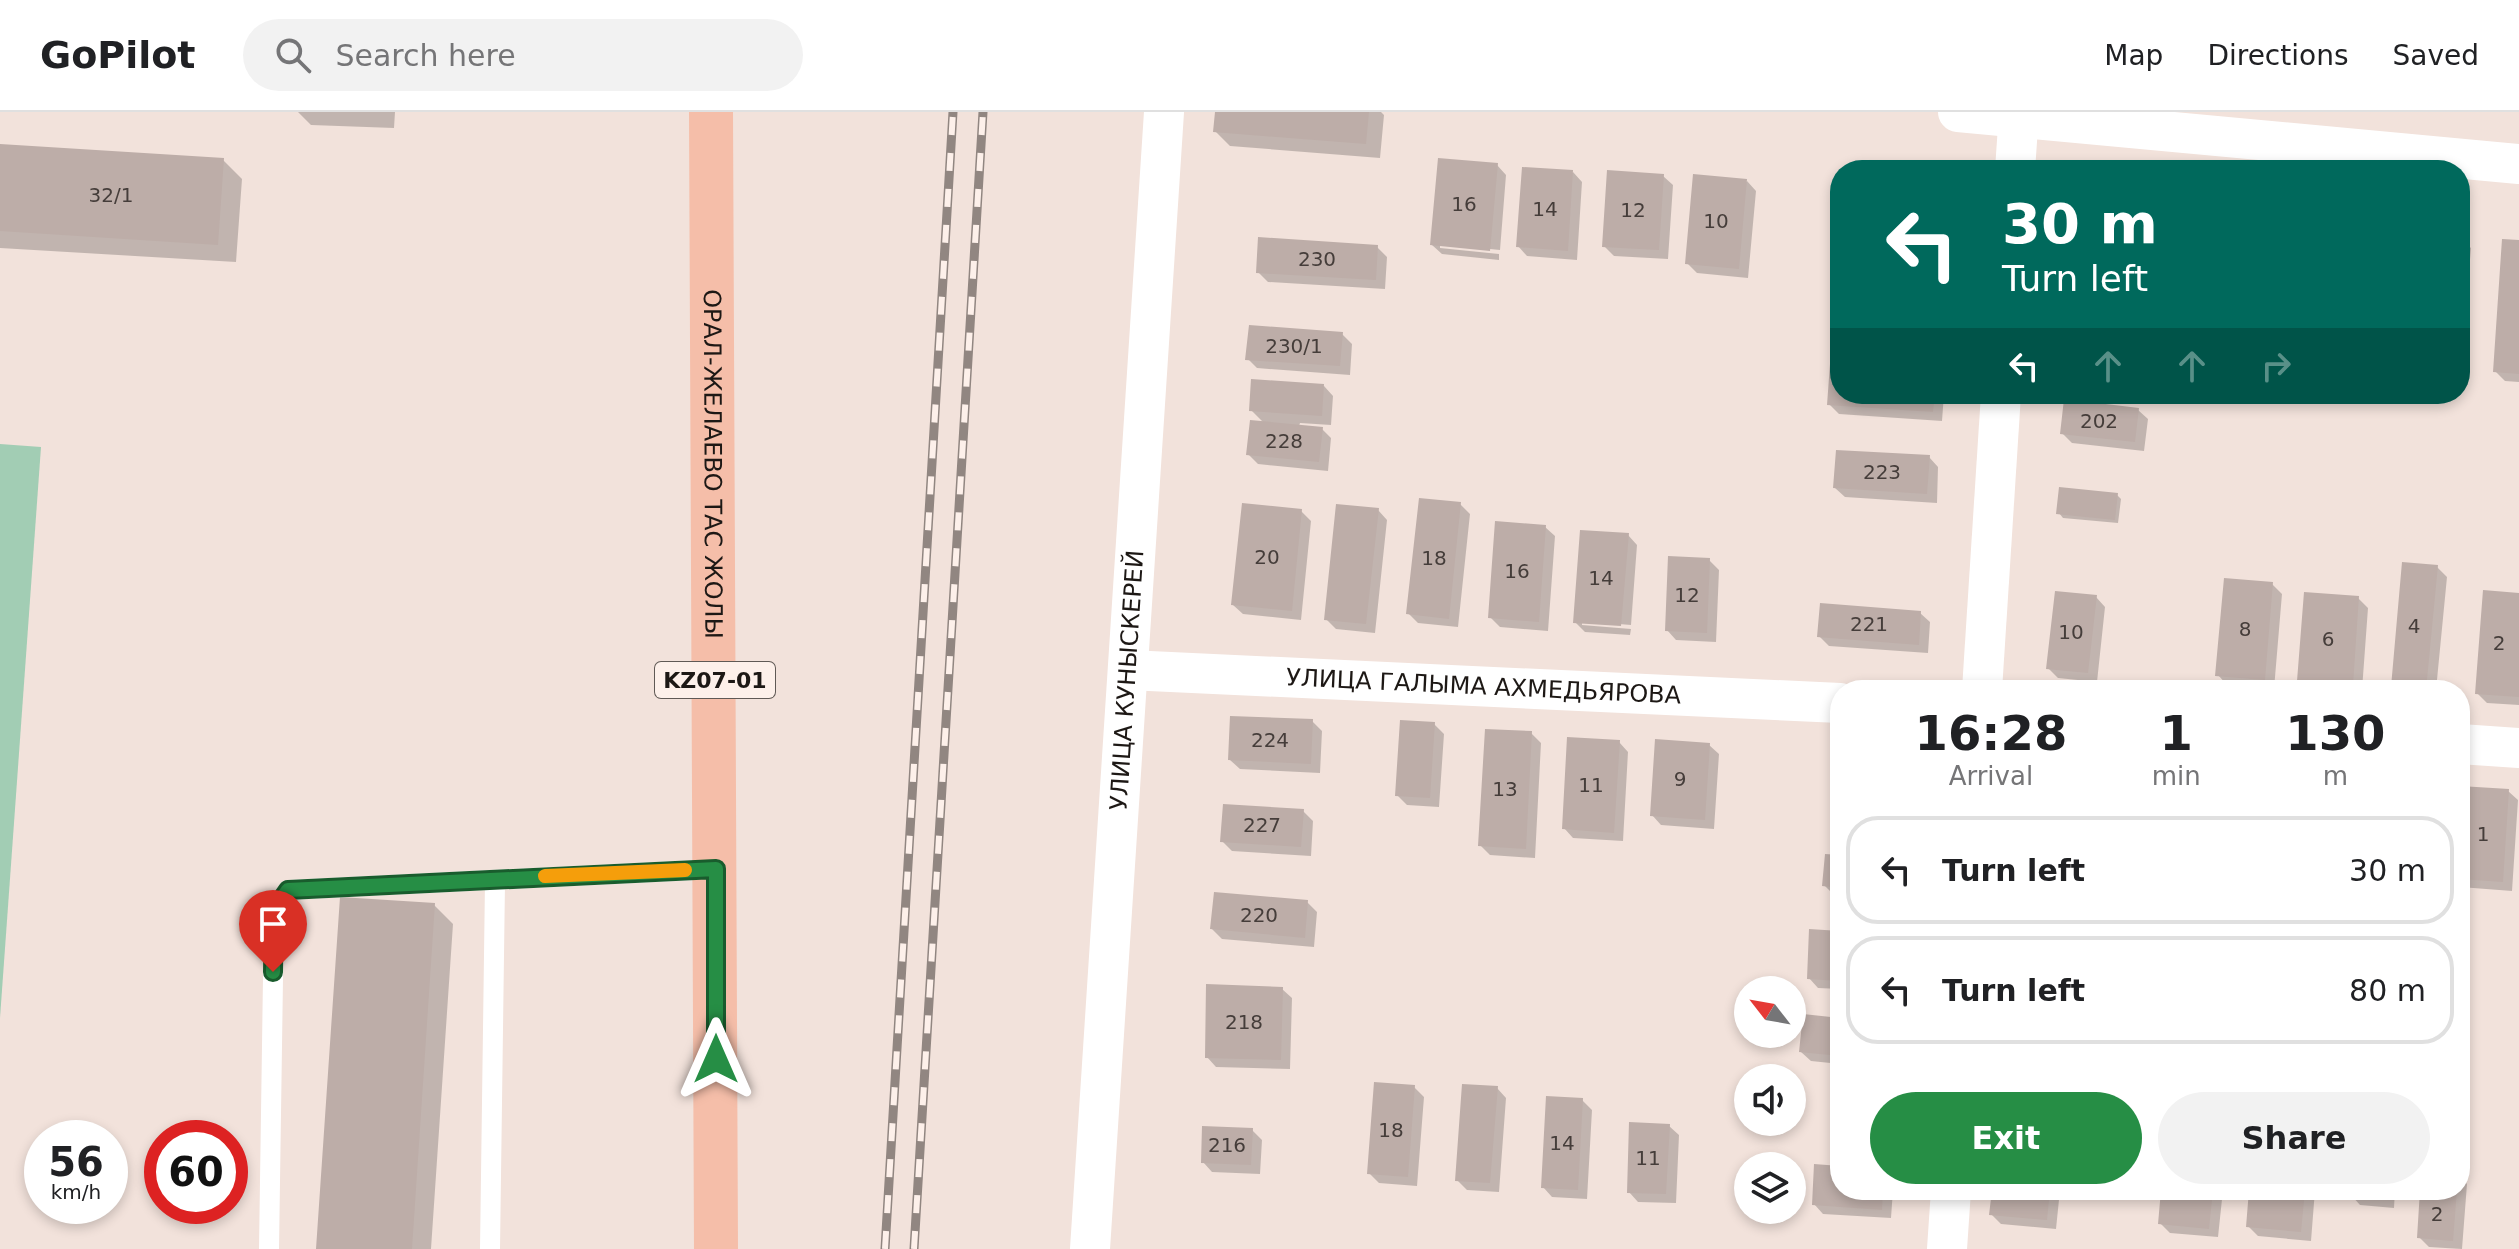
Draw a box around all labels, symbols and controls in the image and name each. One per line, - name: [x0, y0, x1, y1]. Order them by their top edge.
- search box: [243, 19, 803, 91]
- text: GoPilot: [40, 33, 195, 77]
- icon: search: [271, 33, 315, 77]
- text: Search here: [335, 38, 516, 73]
- text: Map: [2104, 39, 2163, 72]
- text: Directions: [2207, 39, 2348, 72]
- text: Saved: [2392, 39, 2479, 72]
- house number: 32/1: [89, 183, 133, 207]
- text: 30 m: [2002, 191, 2158, 256]
- house number: 16: [1451, 192, 1477, 216]
- icon: left: [1870, 192, 1974, 296]
- house number: 14: [1532, 197, 1558, 221]
- house number: 12: [1620, 198, 1646, 222]
- house number: 10: [1703, 209, 1729, 233]
- house number: 230: [1298, 247, 1336, 271]
- text: Turn left: [2002, 258, 2148, 299]
- street label: ОРАЛ-ЖЕЛАЕВО ТАС ЖОЛЫ: [698, 289, 727, 639]
- house number: 230/1: [1265, 334, 1323, 358]
- icon: left: [2002, 344, 2046, 388]
- icon: ahead: [2086, 344, 2130, 388]
- icon: ahead: [2170, 344, 2214, 388]
- icon: right: [2254, 344, 2298, 388]
- house number: 202: [2080, 409, 2118, 433]
- house number: 228: [1265, 429, 1303, 453]
- house number: 223: [1863, 460, 1901, 484]
- house number: 20: [1254, 545, 1280, 569]
- house number: 18: [1421, 546, 1447, 570]
- street label: УЛИЦА КУНЫСКЕРЕЙ: [1105, 549, 1149, 811]
- house number: 16: [1504, 559, 1530, 583]
- house number: 14: [1588, 566, 1614, 590]
- house number: 12: [1674, 583, 1700, 607]
- house number: 221: [1850, 612, 1888, 636]
- house number: 4: [2408, 614, 2420, 638]
- house number: 8: [2239, 617, 2251, 641]
- house number: 10: [2058, 620, 2084, 644]
- house number: 6: [2322, 627, 2334, 651]
- house number: 2: [2493, 631, 2505, 655]
- road number: KZ07-01: [655, 662, 775, 698]
- street label: УЛИЦА ГАЛЫМА АХМЕДЬЯРОВА: [1286, 663, 1682, 710]
- text: 16:28: [1914, 705, 2067, 761]
- text: 1: [2160, 705, 2193, 761]
- text: 130: [2285, 705, 2385, 761]
- house number: 224: [1251, 728, 1289, 752]
- text: Arrival: [1949, 761, 2033, 791]
- text: min: [2152, 761, 2201, 791]
- text: m: [2323, 761, 2348, 791]
- house number: 9: [1674, 767, 1686, 791]
- house number: 11: [1578, 773, 1604, 797]
- house number: 13: [1492, 777, 1518, 801]
- house number: 227: [1243, 813, 1281, 837]
- house number: 1: [2477, 822, 2489, 846]
- icon: left: [1874, 848, 1918, 892]
- text: Turn left: [1942, 853, 2085, 888]
- text: 30 m: [2349, 853, 2426, 888]
- pin: [239, 890, 307, 972]
- icon: arrive: [251, 902, 295, 946]
- house number: 220: [1240, 903, 1278, 927]
- icon: left: [1874, 968, 1918, 1012]
- text: Turn left: [1942, 973, 2085, 1008]
- text: 80 m: [2349, 973, 2426, 1008]
- north arrow: [1734, 976, 1806, 1048]
- map controls: [1734, 976, 1806, 1224]
- house number: 218: [1225, 1010, 1263, 1034]
- position arrow: [674, 1017, 758, 1101]
- button: sound: [1734, 1064, 1806, 1136]
- button: Exit: [1870, 1092, 2142, 1184]
- button: Share: [2158, 1092, 2430, 1184]
- house number: 18: [1378, 1118, 1404, 1142]
- speed limit sign: 60: [144, 1120, 248, 1224]
- house number: 14: [1549, 1131, 1575, 1155]
- house number: 216: [1208, 1133, 1246, 1157]
- text: 56: [48, 1139, 104, 1185]
- house number: 11: [1635, 1146, 1661, 1170]
- button: layers: [1734, 1152, 1806, 1224]
- text: km/h: [51, 1180, 101, 1204]
- house number: 2: [2431, 1202, 2443, 1226]

